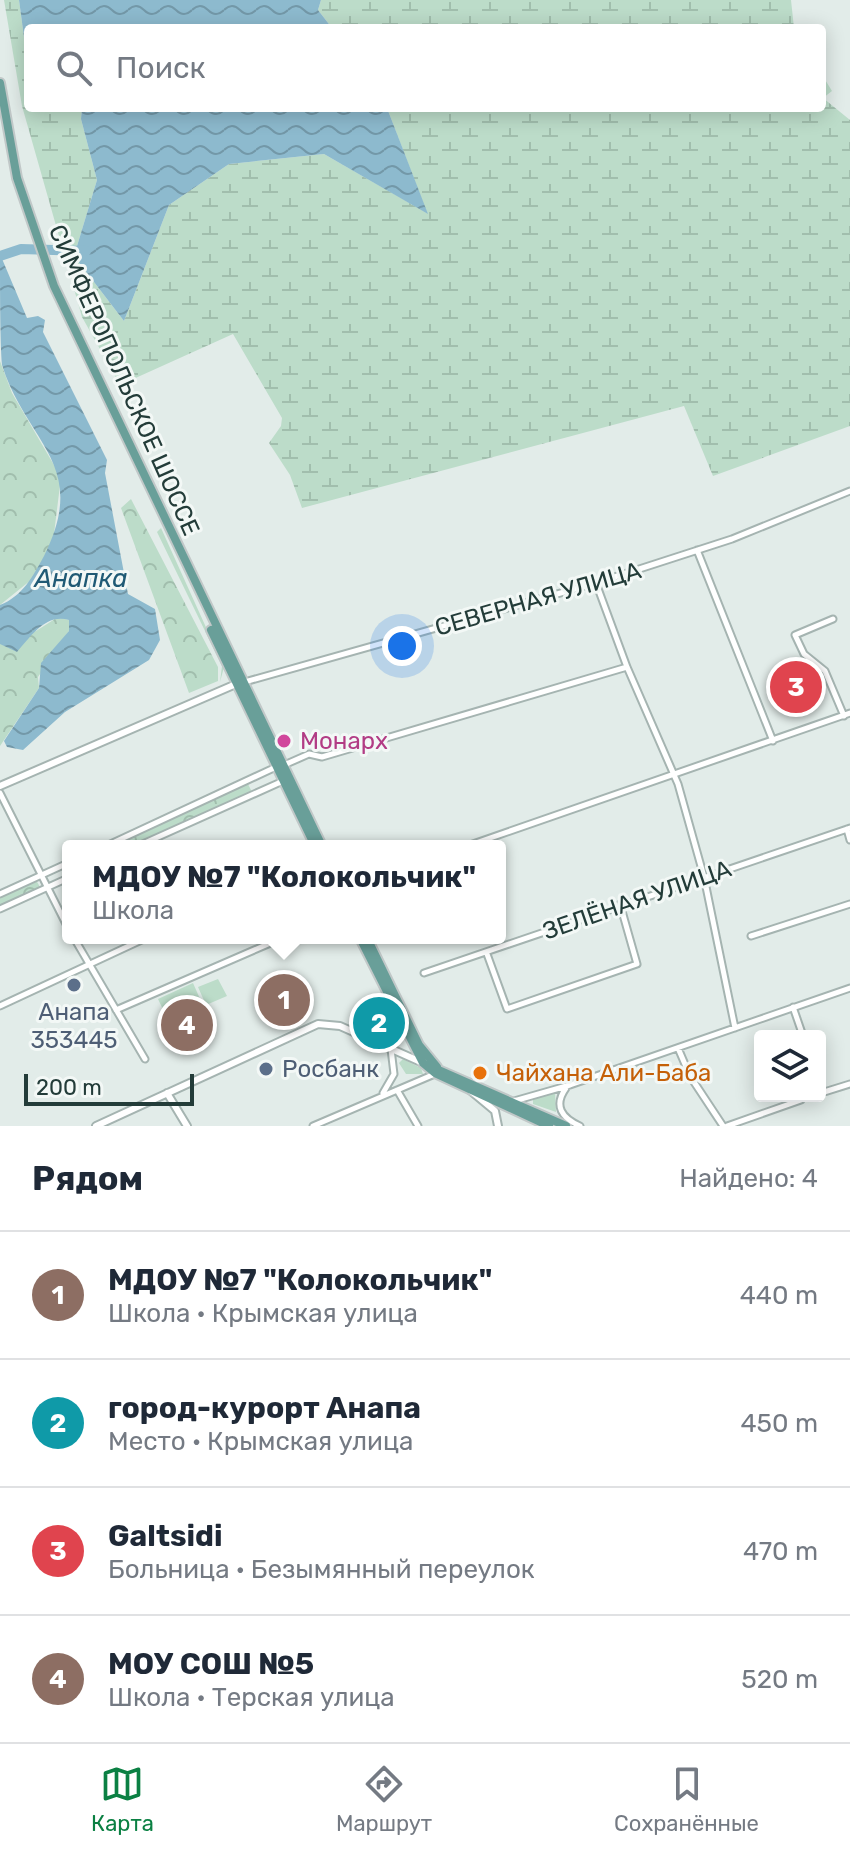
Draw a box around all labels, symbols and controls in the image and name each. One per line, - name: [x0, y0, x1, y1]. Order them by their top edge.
- search box: [24, 24, 826, 112]
- icon: search: [52, 46, 96, 90]
- text: Поиск: [116, 50, 206, 86]
- street label: СИМФЕРОПОЛЬСКОЕ ШОССЕ: [43, 220, 205, 540]
- street label: СЕВЕРНАЯ УЛИЦА: [432, 556, 644, 642]
- water label: Анапка: [33, 563, 127, 594]
- your location: [382, 626, 422, 666]
- pin: 3: [770, 657, 822, 717]
- place label: Монарх: [300, 727, 388, 755]
- marker: Монарх: [275, 732, 293, 750]
- popup: [62, 840, 506, 944]
- street label: ЗЕЛЁНАЯ УЛИЦА: [539, 855, 735, 945]
- text: МДОУ №7 "Колокольчик": [92, 859, 476, 895]
- text: Школа: [92, 895, 174, 926]
- pin: 1: [258, 970, 310, 1030]
- marker: Анапа 353445: [65, 976, 83, 994]
- pin: 2: [353, 993, 405, 1053]
- pin: 4: [161, 995, 213, 1055]
- place label: Анапа 353445: [30, 998, 118, 1054]
- map controls: [754, 1030, 826, 1102]
- button: layers: [754, 1030, 826, 1102]
- place label: Росбанк: [282, 1055, 379, 1083]
- place label: Чайхана Али-Баба: [496, 1059, 711, 1087]
- marker: Росбанк: [257, 1060, 275, 1078]
- marker: Чайхана Али-Баба: [471, 1064, 489, 1082]
- scale bar: [24, 1070, 194, 1106]
- text: 200 m: [36, 1074, 102, 1101]
- text: Рядом: [32, 1158, 143, 1199]
- text: Найдено: 4: [679, 1163, 818, 1194]
- text: МДОУ №7 "Колокольчик": [108, 1262, 492, 1298]
- text: 1: [52, 1280, 64, 1311]
- text: 440 m: [740, 1280, 818, 1311]
- text: Школа · Крымская улица: [108, 1298, 418, 1329]
- text: город-курорт Анапа: [108, 1390, 421, 1426]
- text: 2: [50, 1408, 66, 1439]
- text: 450 m: [740, 1408, 818, 1439]
- text: Место · Крымская улица: [108, 1426, 413, 1457]
- text: Galtsidi: [108, 1518, 223, 1554]
- text: 3: [49, 1536, 67, 1567]
- text: 470 m: [743, 1536, 818, 1567]
- text: Больница · Безымянный переулок: [108, 1554, 535, 1585]
- text: МОУ СОШ №5: [108, 1646, 314, 1682]
- text: 4: [49, 1664, 67, 1695]
- text: 520 m: [741, 1664, 818, 1695]
- text: Школа · Терская улица: [108, 1682, 395, 1713]
- tab: Карта: [91, 1762, 154, 1837]
- tab: Маршрут: [336, 1762, 432, 1837]
- tab: Сохранённые: [614, 1762, 759, 1837]

